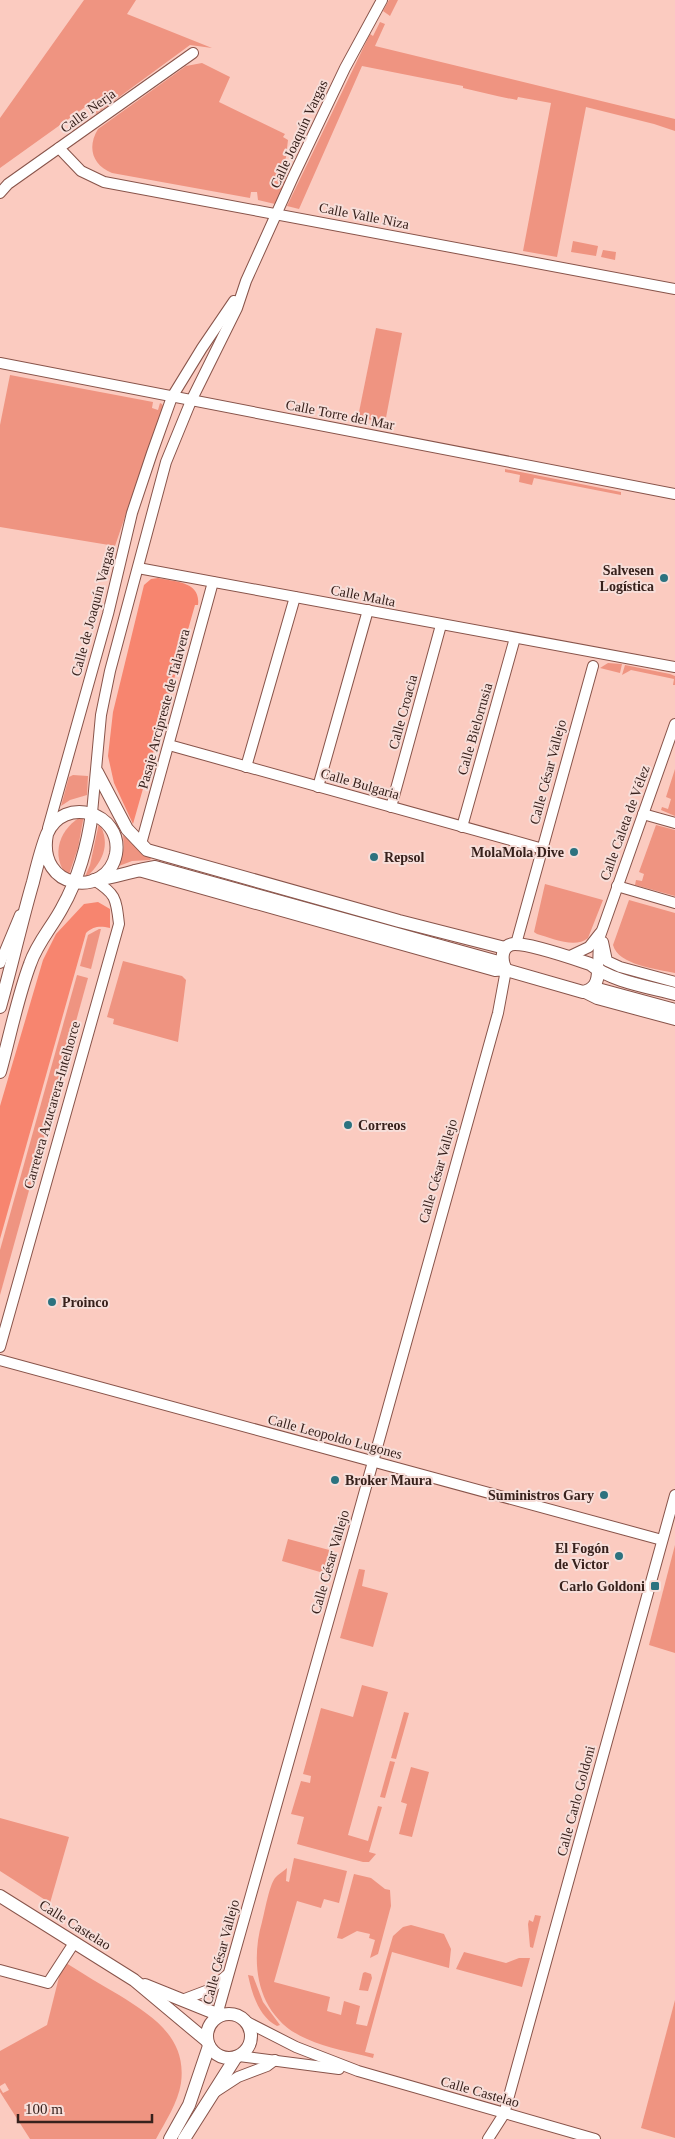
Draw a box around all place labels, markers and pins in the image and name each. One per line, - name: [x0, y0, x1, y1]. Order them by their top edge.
- place label: Salvesen Logística: [600, 563, 654, 594]
- marker: Salvesen Logística: [658, 572, 670, 584]
- place label: MolaMola Dive: [471, 845, 564, 860]
- marker: MolaMola Dive: [568, 846, 580, 858]
- place label: Repsol: [384, 850, 425, 865]
- marker: Repsol: [368, 851, 380, 863]
- place label: Correos: [358, 1118, 406, 1133]
- marker: Correos: [342, 1119, 354, 1131]
- place label: Proinco: [62, 1295, 108, 1310]
- marker: Proinco: [46, 1296, 58, 1308]
- place label: Broker Maura: [345, 1473, 432, 1488]
- marker: Broker Maura: [329, 1474, 341, 1486]
- place label: Suministros Gary: [488, 1488, 594, 1503]
- marker: Suministros Gary: [598, 1489, 610, 1501]
- place label: El Fogón de Victor: [554, 1541, 609, 1572]
- marker: El Fogón de Victor: [613, 1550, 625, 1562]
- place label: Carlo Goldoni: [559, 1579, 645, 1594]
- marker: Carlo Goldoni: [649, 1580, 661, 1592]

